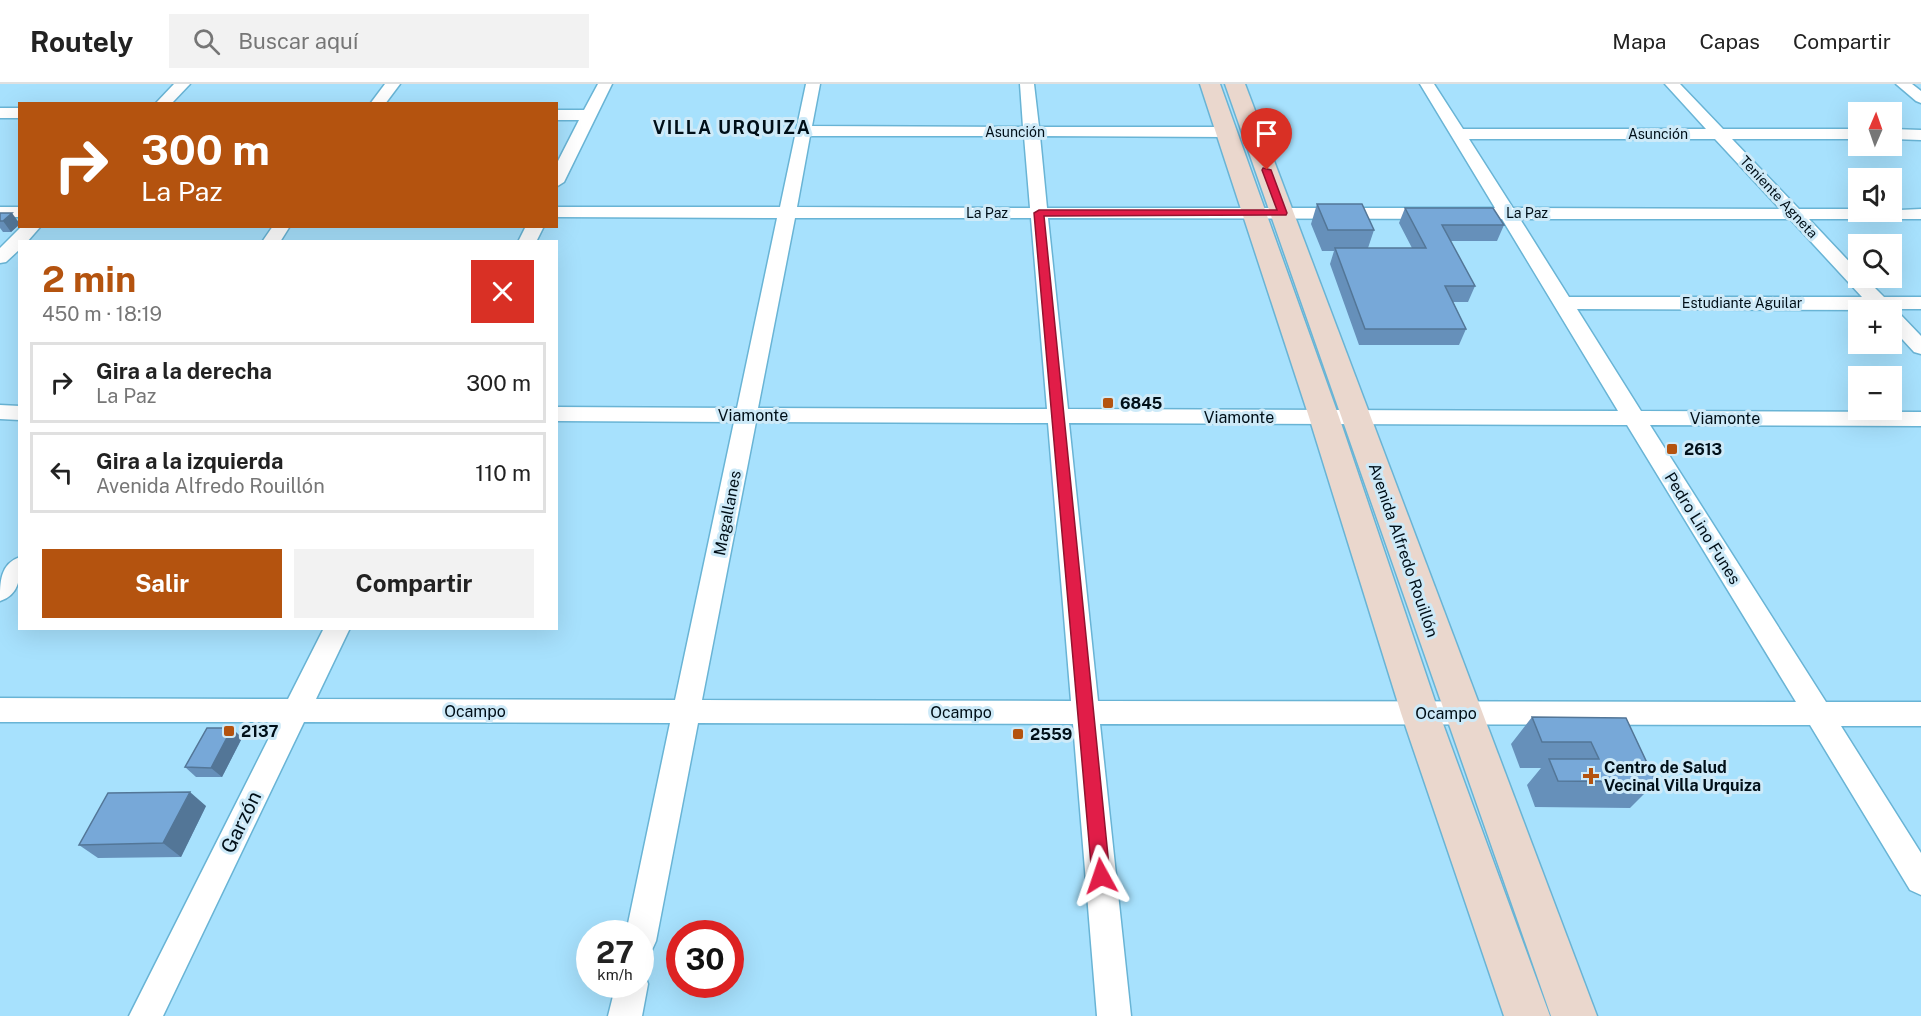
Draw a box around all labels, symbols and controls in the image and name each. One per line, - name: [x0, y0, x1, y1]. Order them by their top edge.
- search box: [169, 14, 589, 68]
- text: Routely: [30, 25, 133, 58]
- icon: search: [190, 25, 223, 58]
- text: Buscar aquí: [238, 28, 358, 54]
- text: Mapa: [1612, 29, 1666, 54]
- text: Capas: [1699, 29, 1760, 54]
- text: Compartir: [1793, 29, 1891, 54]
- north arrow: [1848, 102, 1902, 156]
- map controls: [1848, 102, 1902, 420]
- pin: [1241, 108, 1292, 170]
- district label: VILLA URQUIZA: [653, 117, 811, 138]
- icon: arrive: [1250, 117, 1283, 150]
- street label: Asunción: [985, 124, 1045, 140]
- text: 300 m: [141, 125, 270, 174]
- icon: right: [42, 126, 120, 204]
- street label: Asunción: [1628, 126, 1688, 142]
- street label: Teniente Agneta: [1737, 153, 1821, 241]
- button: sound: [1848, 168, 1902, 222]
- text: La Paz: [141, 175, 222, 207]
- street label: La Paz: [966, 205, 1008, 221]
- street label: La Paz: [1506, 205, 1548, 221]
- button: search: [1848, 234, 1902, 288]
- text: 2 min: [42, 258, 136, 300]
- button: close: [471, 260, 534, 323]
- street label: Estudiante Aguilar: [1682, 295, 1802, 311]
- button: +: [1848, 300, 1902, 354]
- text: 450 m · 18:19: [42, 302, 162, 326]
- text: Gira a la derecha: [96, 358, 272, 384]
- icon: right: [45, 366, 78, 399]
- button: −: [1848, 366, 1902, 420]
- text: 300 m: [466, 370, 531, 396]
- text: La Paz: [96, 384, 156, 408]
- place label: 6845: [1120, 394, 1163, 413]
- marker: 6845: [1101, 396, 1115, 410]
- street label: Viamonte: [718, 406, 788, 425]
- street label: Viamonte: [1204, 408, 1274, 427]
- street label: Viamonte: [1690, 409, 1760, 428]
- place label: 2613: [1684, 440, 1722, 459]
- marker: 2613: [1665, 442, 1679, 456]
- text: Gira a la izquierda: [96, 448, 283, 474]
- icon: left: [45, 456, 78, 489]
- text: 110 m: [475, 460, 531, 486]
- street label: Avenida Alfredo Rouillón: [1365, 461, 1442, 640]
- street label: Magallanes: [710, 469, 745, 557]
- street label: Pedro Lino Funes: [1661, 469, 1745, 588]
- text: Avenida Alfredo Rouillón: [96, 474, 325, 498]
- button: Salir: [42, 549, 282, 618]
- button: Compartir: [294, 549, 534, 618]
- street label: Ocampo: [444, 702, 506, 721]
- street label: Ocampo: [930, 703, 992, 722]
- street label: Ocampo: [1415, 704, 1477, 723]
- place label: 2137: [241, 722, 278, 741]
- marker: 2137: [222, 724, 236, 738]
- place label: 2559: [1030, 725, 1072, 744]
- marker: 2559: [1011, 727, 1025, 741]
- place label: Centro de Salud Vecinal Villa Urquiza: [1604, 758, 1761, 795]
- marker: Centro de Salud Vecinal Villa Urquiza: [1582, 767, 1600, 785]
- street label: Garzón: [216, 787, 266, 857]
- position arrow: [1069, 844, 1133, 908]
- speed limit sign: 30: [666, 920, 744, 998]
- text: 27: [596, 934, 634, 970]
- text: km/h: [597, 966, 633, 983]

